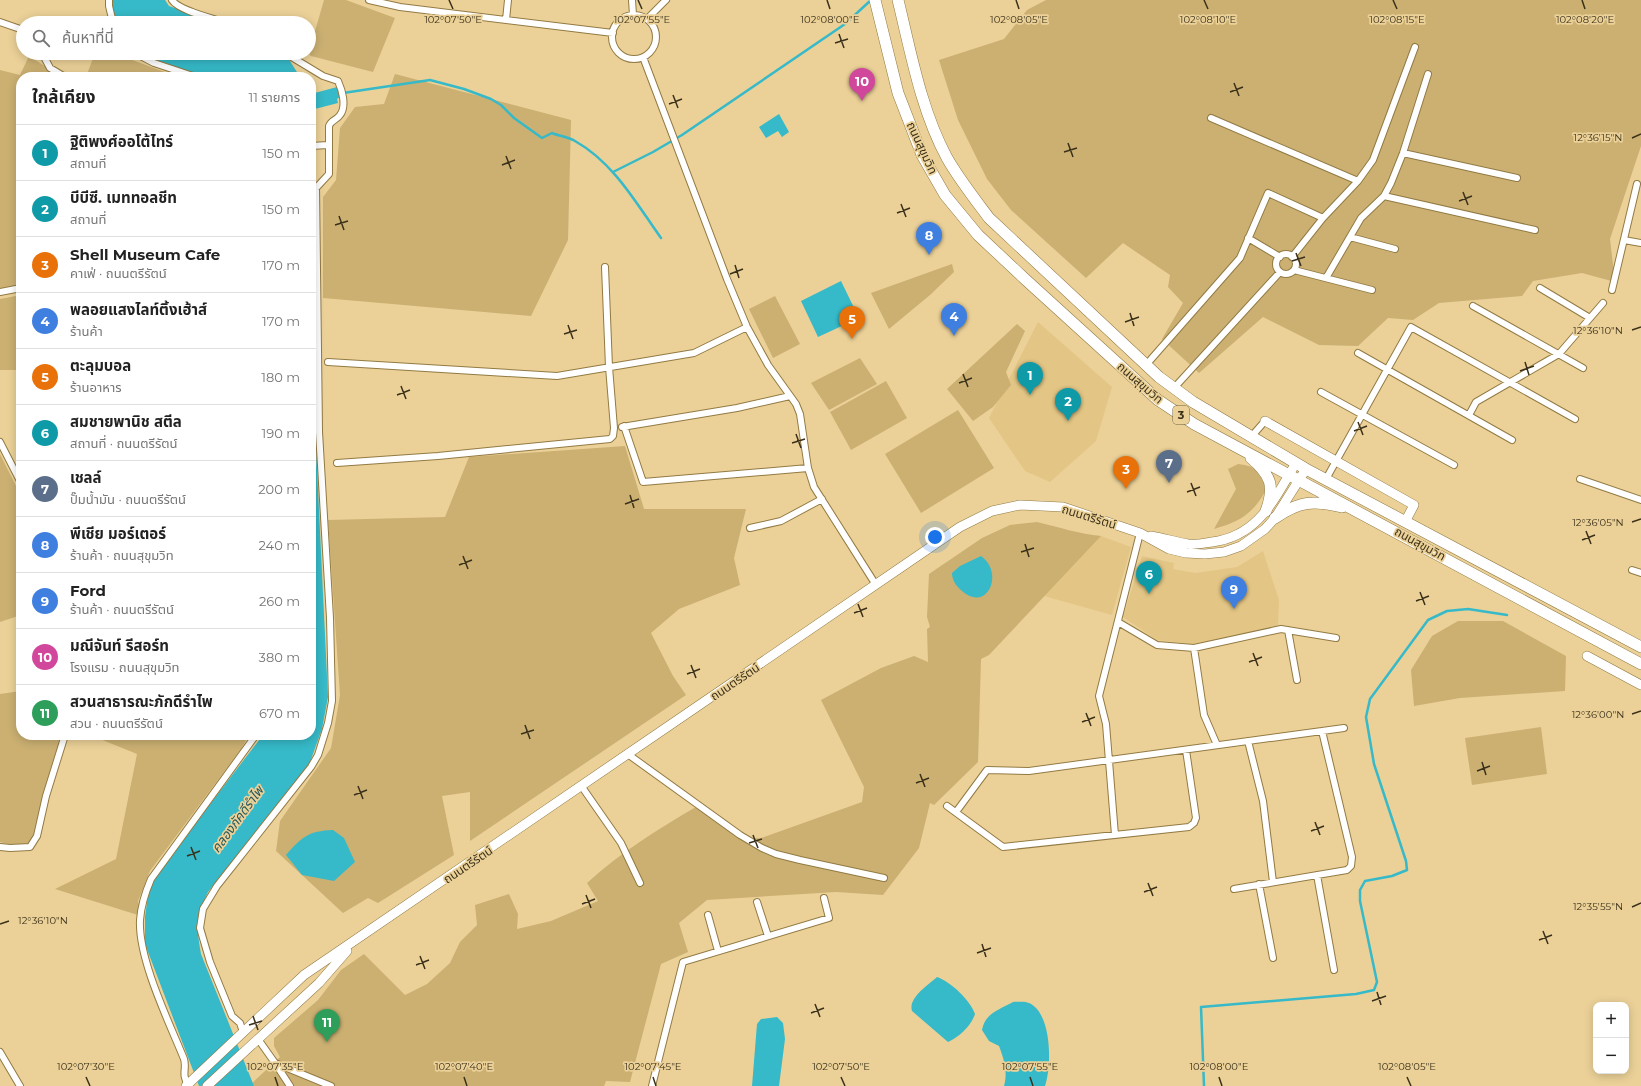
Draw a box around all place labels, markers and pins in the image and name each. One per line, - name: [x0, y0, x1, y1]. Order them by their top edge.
- pin: 10: [849, 68, 875, 101]
- pin: 8: [916, 222, 942, 255]
- pin: 4: [941, 303, 967, 336]
- pin: 5: [839, 306, 865, 339]
- pin: 1: [1017, 362, 1043, 395]
- pin: 2: [1055, 388, 1081, 421]
- pin: 7: [1156, 450, 1182, 483]
- pin: 3: [1113, 456, 1139, 489]
- pin: 6: [1136, 561, 1162, 594]
- pin: 9: [1221, 576, 1247, 609]
- pin: 11: [314, 1009, 340, 1042]

